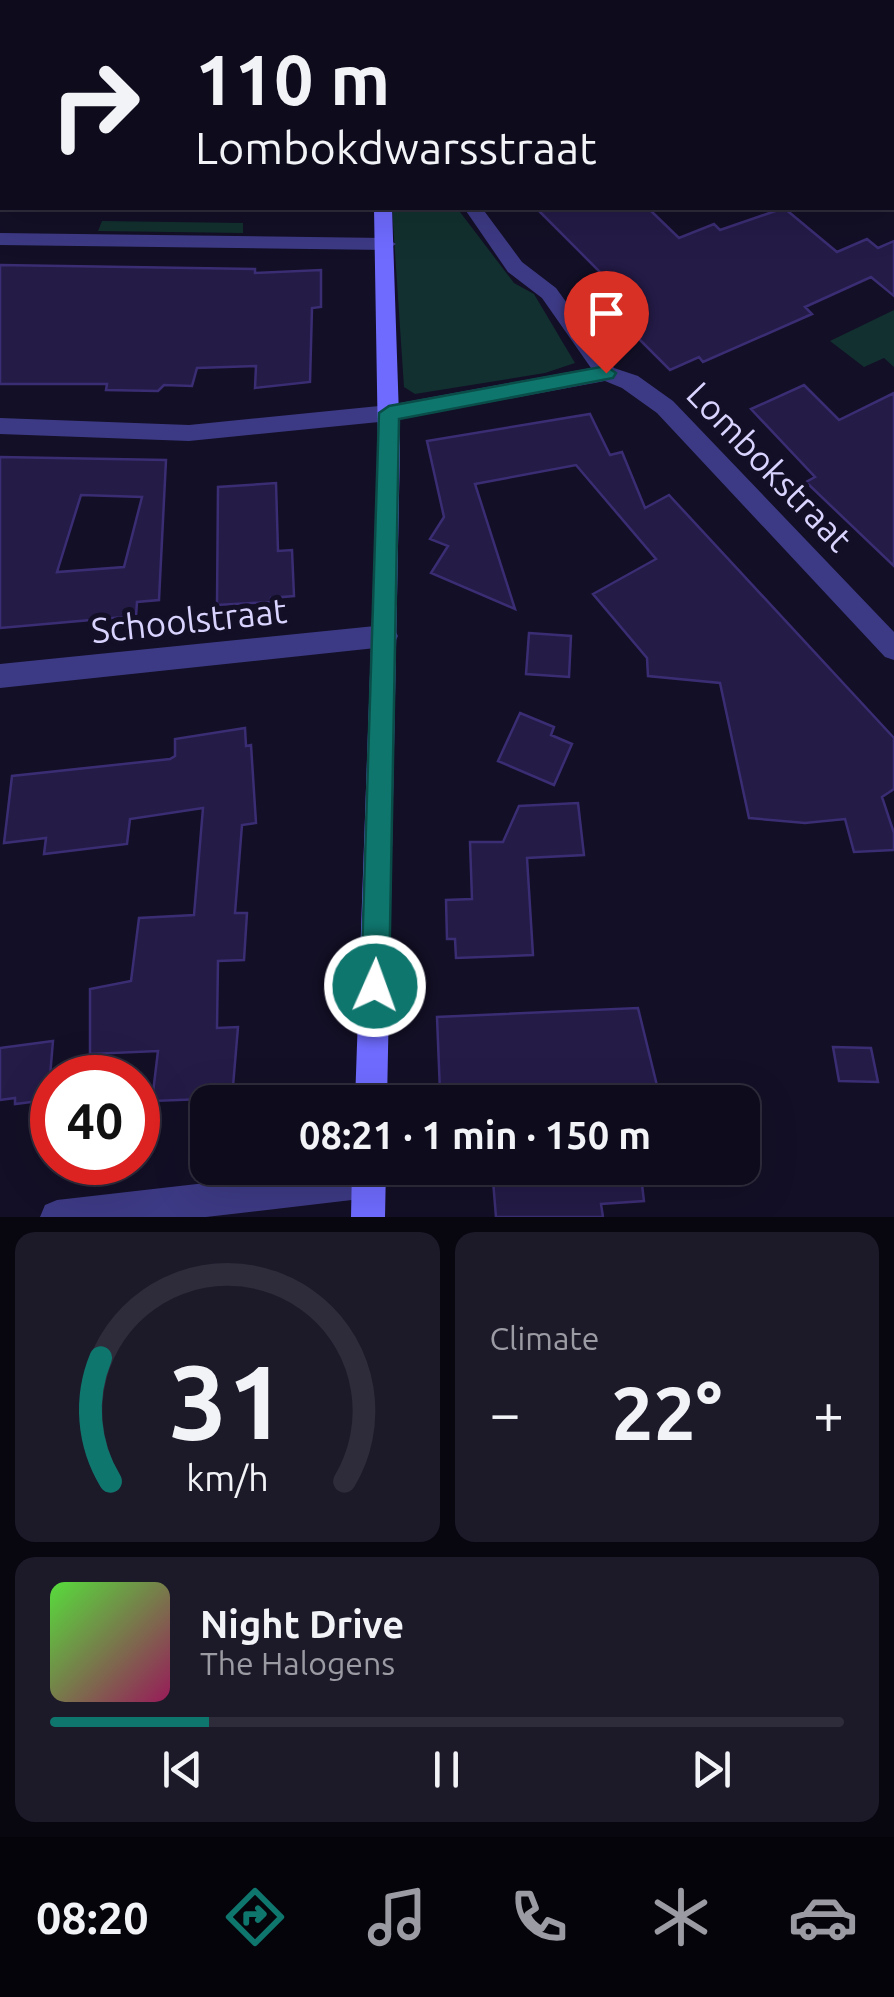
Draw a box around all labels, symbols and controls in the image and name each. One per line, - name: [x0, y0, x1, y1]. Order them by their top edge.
- icon: right: [30, 40, 160, 170]
- text: 110 m: [195, 40, 390, 118]
- text: Lombokdwarsstraat: [195, 122, 597, 173]
- pin: [564, 271, 649, 374]
- icon: arrive: [579, 286, 634, 341]
- street label: Lombokstraat: [679, 374, 860, 559]
- street label: Schoolstraat: [89, 590, 289, 650]
- position arrow: [323, 934, 427, 1038]
- speed limit sign: 40: [30, 1055, 160, 1185]
- text: 08:21 · 1 min · 150 m: [299, 1114, 651, 1156]
- text: Climate: [490, 1320, 600, 1356]
- text: 31: [169, 1342, 286, 1459]
- text: 22°: [611, 1370, 722, 1454]
- text: −: [490, 1382, 521, 1443]
- text: +: [813, 1382, 844, 1443]
- text: km/h: [186, 1458, 269, 1498]
- text: Night Drive: [200, 1603, 404, 1645]
- text: The Halogens: [200, 1645, 395, 1681]
- icon: previous: [155, 1742, 210, 1797]
- icon: pause: [419, 1742, 474, 1797]
- icon: next: [684, 1742, 739, 1797]
- icon: directions: [220, 1882, 290, 1952]
- icon: music: [362, 1882, 432, 1952]
- icon: phone: [504, 1882, 574, 1952]
- icon: climate: [646, 1882, 716, 1952]
- icon: car: [788, 1882, 858, 1952]
- text: 08:20: [36, 1892, 149, 1943]

